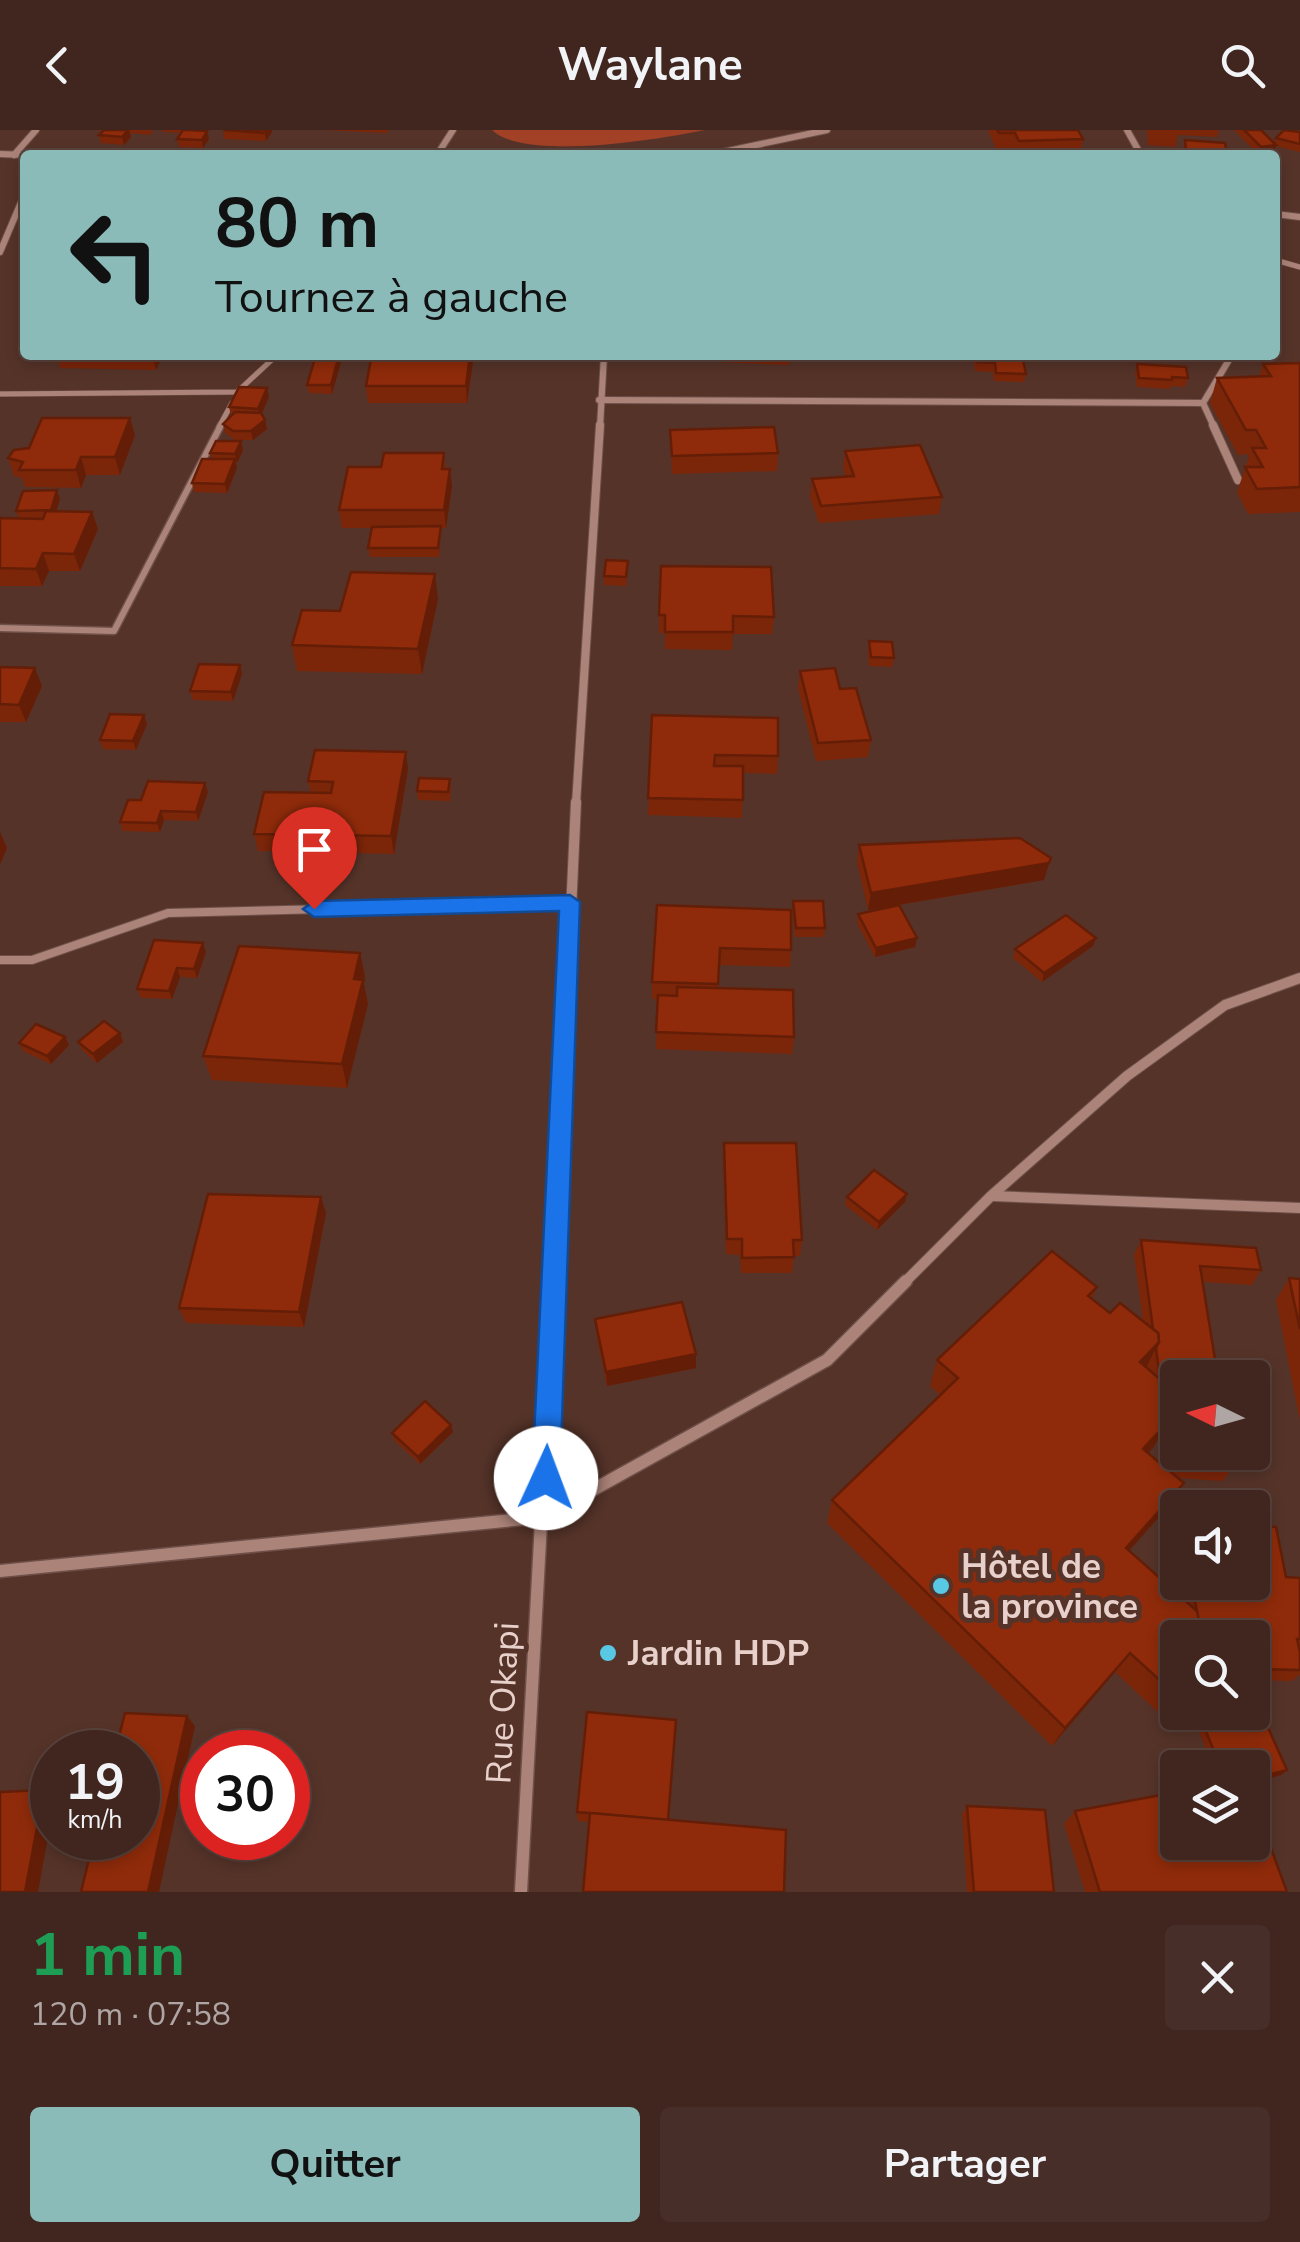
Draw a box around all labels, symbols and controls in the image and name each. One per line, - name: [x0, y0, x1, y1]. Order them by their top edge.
- text: Waylane: [557, 35, 743, 96]
- icon: back: [30, 38, 85, 93]
- icon: search: [1215, 38, 1270, 93]
- text: 80 m: [215, 176, 379, 272]
- icon: left: [50, 190, 180, 320]
- text: Tournez à gauche: [215, 267, 568, 328]
- pin: [272, 807, 357, 910]
- icon: arrive: [287, 822, 342, 877]
- north arrow: [1160, 1360, 1270, 1470]
- map controls: [1160, 1360, 1270, 1860]
- position arrow: [494, 1426, 598, 1530]
- button: sound: [1160, 1490, 1270, 1600]
- place label: Hôtel de la province: [961, 1543, 1138, 1630]
- marker: Hôtel de la province: [930, 1575, 952, 1597]
- button: search: [1160, 1620, 1270, 1730]
- street label: Rue Okapi: [475, 1621, 531, 1785]
- place label: Jardin HDP: [627, 1630, 809, 1677]
- marker: Jardin HDP: [597, 1642, 619, 1664]
- speed limit sign: 30: [180, 1730, 310, 1860]
- text: 19: [65, 1748, 125, 1817]
- button: layers: [1160, 1750, 1270, 1860]
- text: km/h: [67, 1803, 123, 1837]
- text: 1 min: [30, 1914, 185, 1996]
- button: close: [1165, 1925, 1270, 2030]
- text: 120 m · 07:58: [30, 1993, 231, 2036]
- button: Quitter: [30, 2107, 640, 2222]
- button: Partager: [660, 2107, 1270, 2222]

